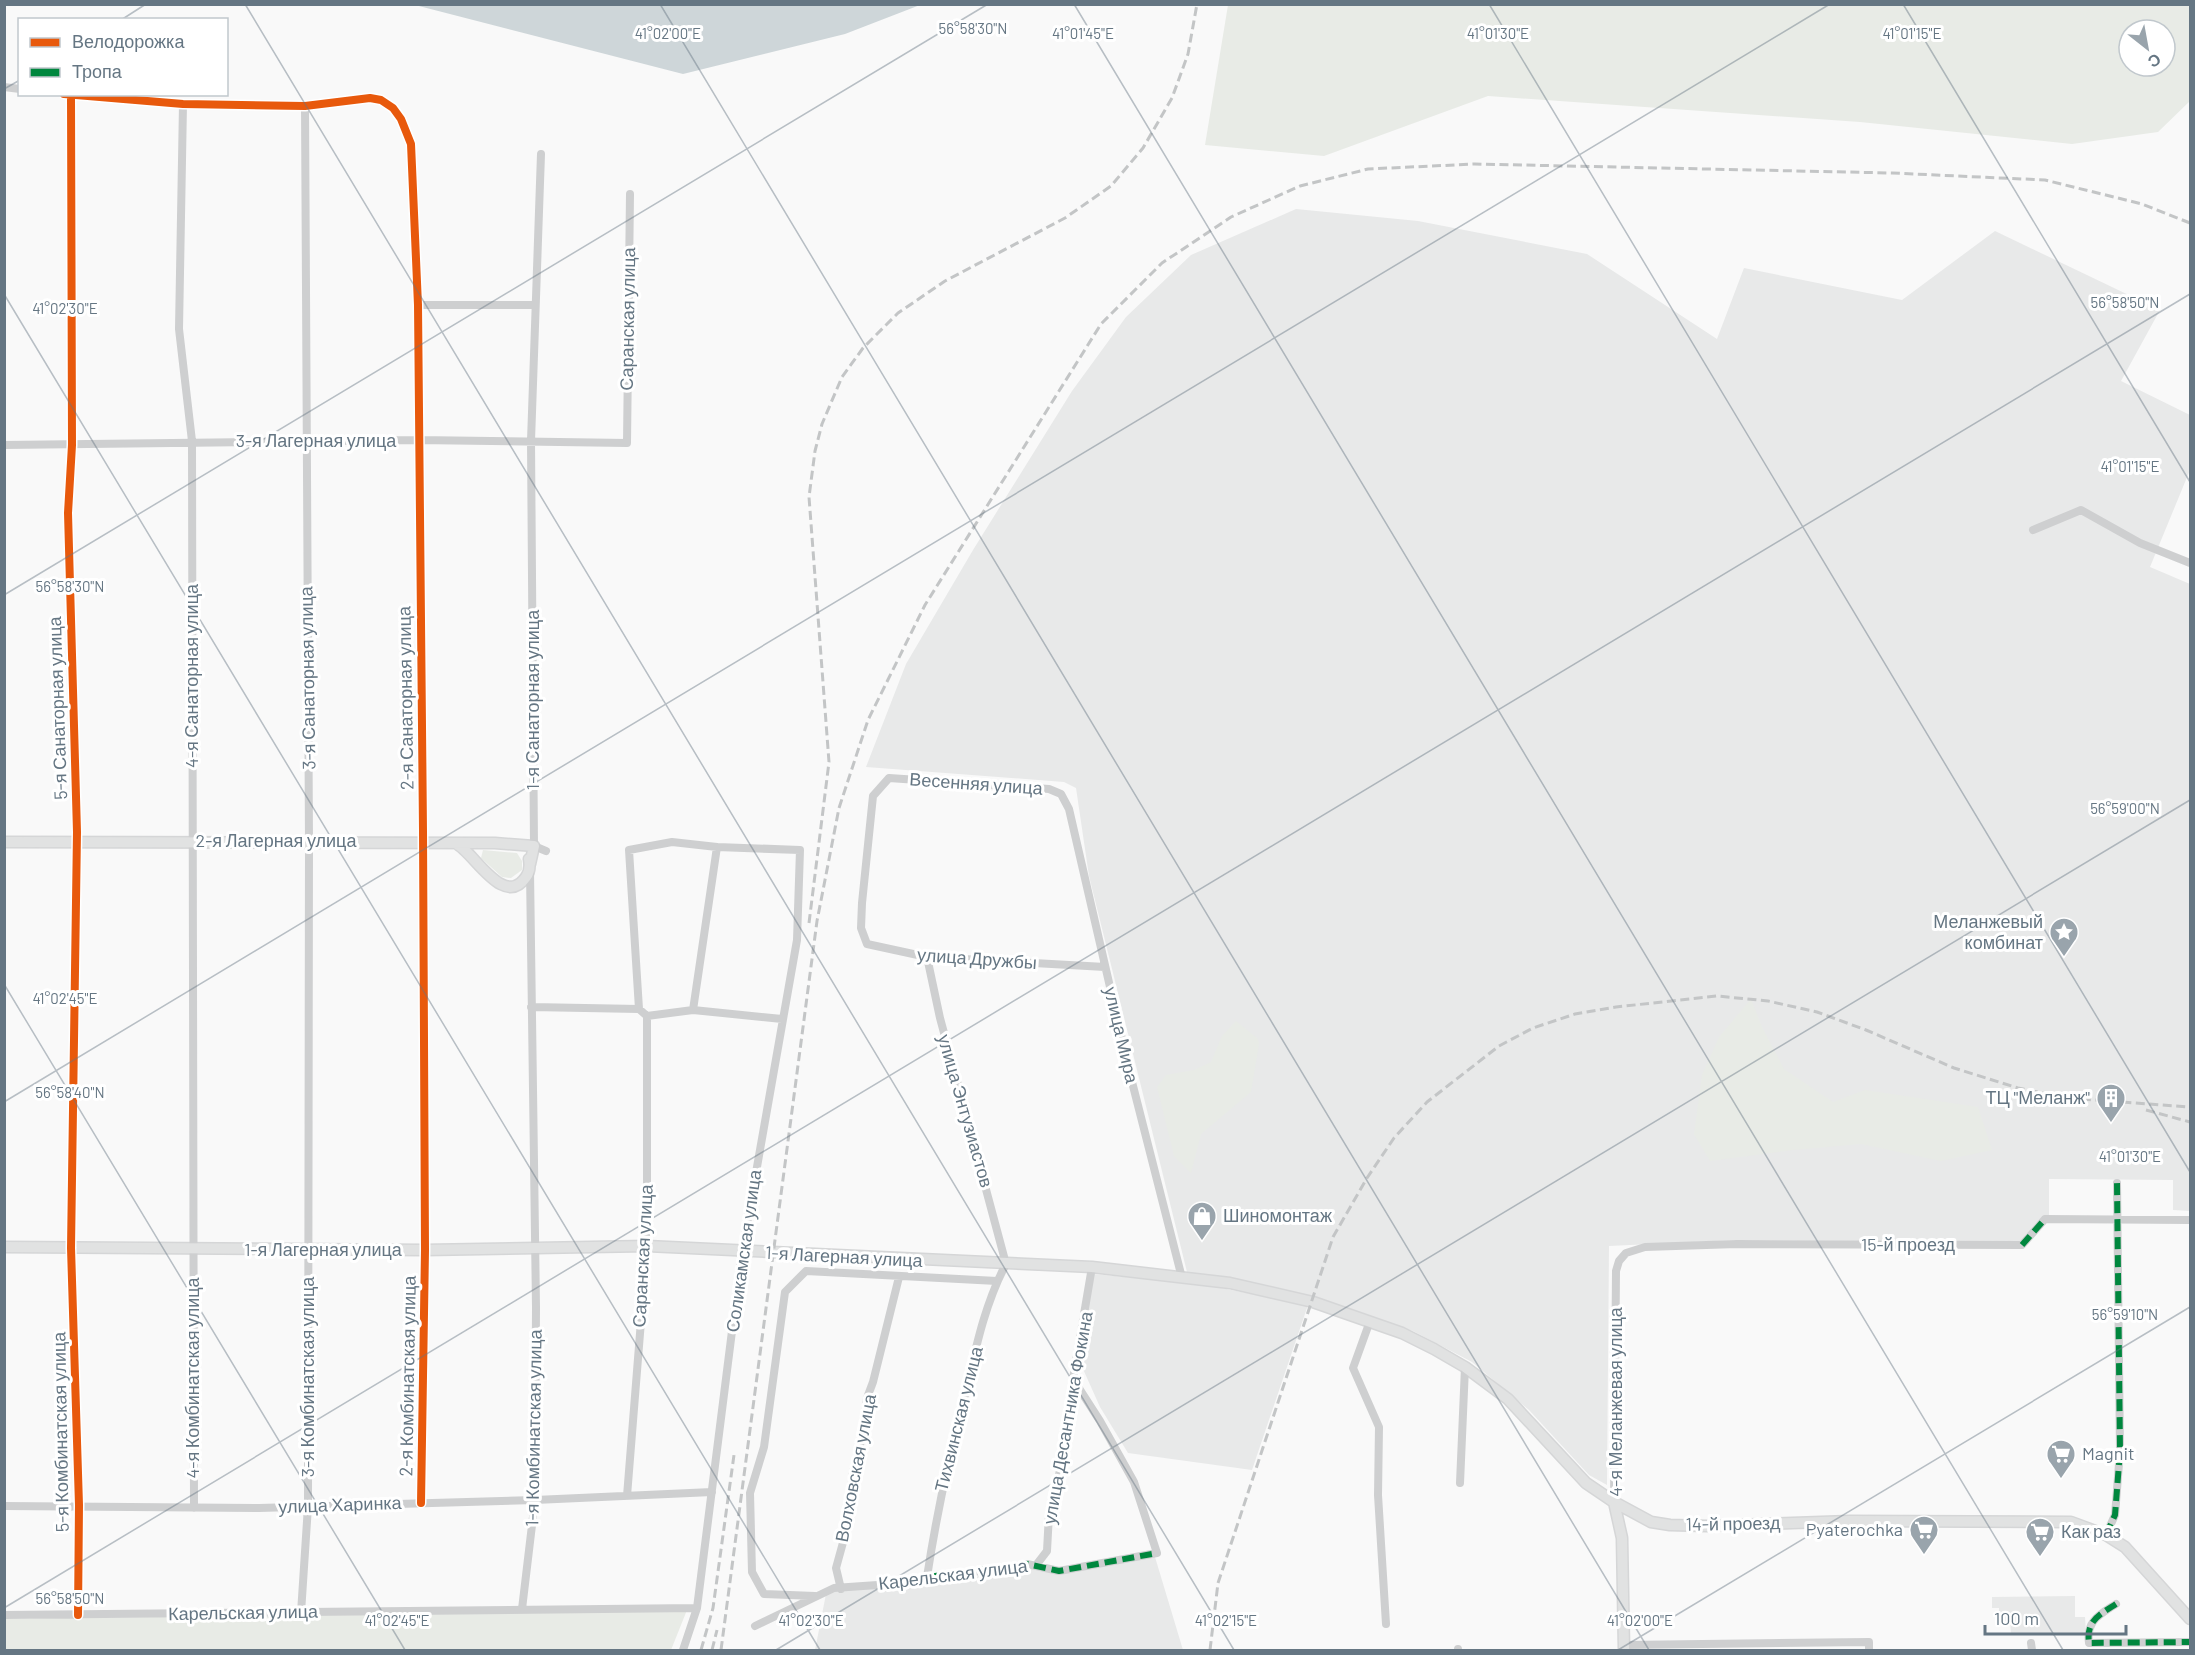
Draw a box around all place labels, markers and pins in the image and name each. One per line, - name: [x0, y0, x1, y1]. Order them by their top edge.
- place label: Меланжевый комбинат: [1933, 910, 2043, 953]
- place icon: Меланжевый комбинат: [2048, 916, 2080, 958]
- building icon: ТЦ "Меланж": [2095, 1082, 2127, 1124]
- place label: ТЦ "Меланж": [1986, 1086, 2090, 1108]
- shop icon: Шиномонтаж: [1186, 1200, 1218, 1242]
- place label: Шиномонтаж: [1223, 1204, 1332, 1226]
- supermarket icon: Magnit: [2045, 1438, 2077, 1480]
- place label: Magnit: [2082, 1442, 2135, 1464]
- supermarket icon: Pyaterochka: [1908, 1514, 1940, 1556]
- supermarket icon: Как раз: [2024, 1516, 2056, 1558]
- place label: Pyaterochka: [1806, 1518, 1903, 1540]
- place label: Как раз: [2061, 1520, 2121, 1542]

